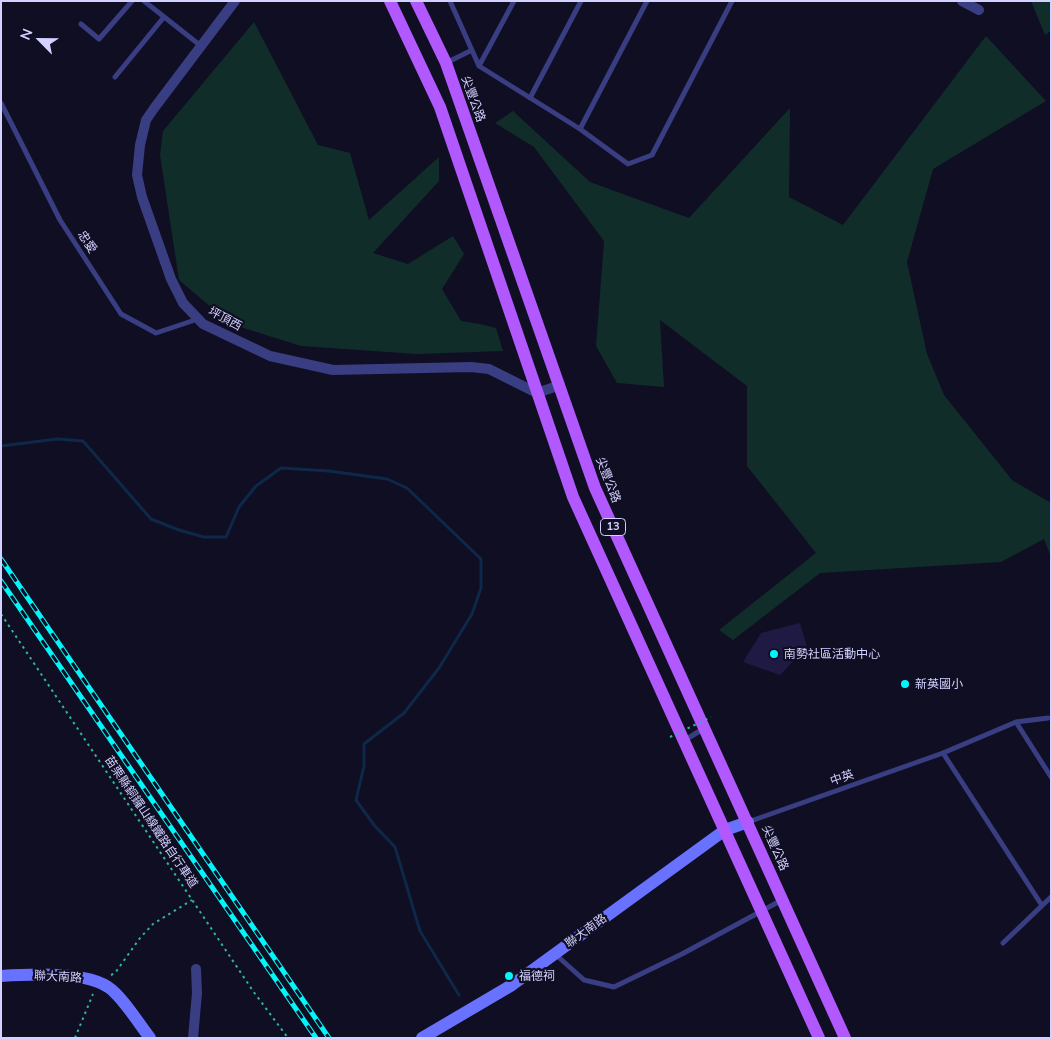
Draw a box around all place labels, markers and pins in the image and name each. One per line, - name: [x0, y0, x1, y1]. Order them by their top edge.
- place label: 南勢社區活動中心: [784, 647, 880, 661]
- marker: 南勢社區活動中心: [768, 648, 780, 660]
- place label: 新英國小: [915, 677, 963, 691]
- marker: 新英國小: [899, 678, 911, 690]
- place label: 福德祠: [519, 969, 555, 983]
- marker: 福德祠: [503, 970, 515, 982]

